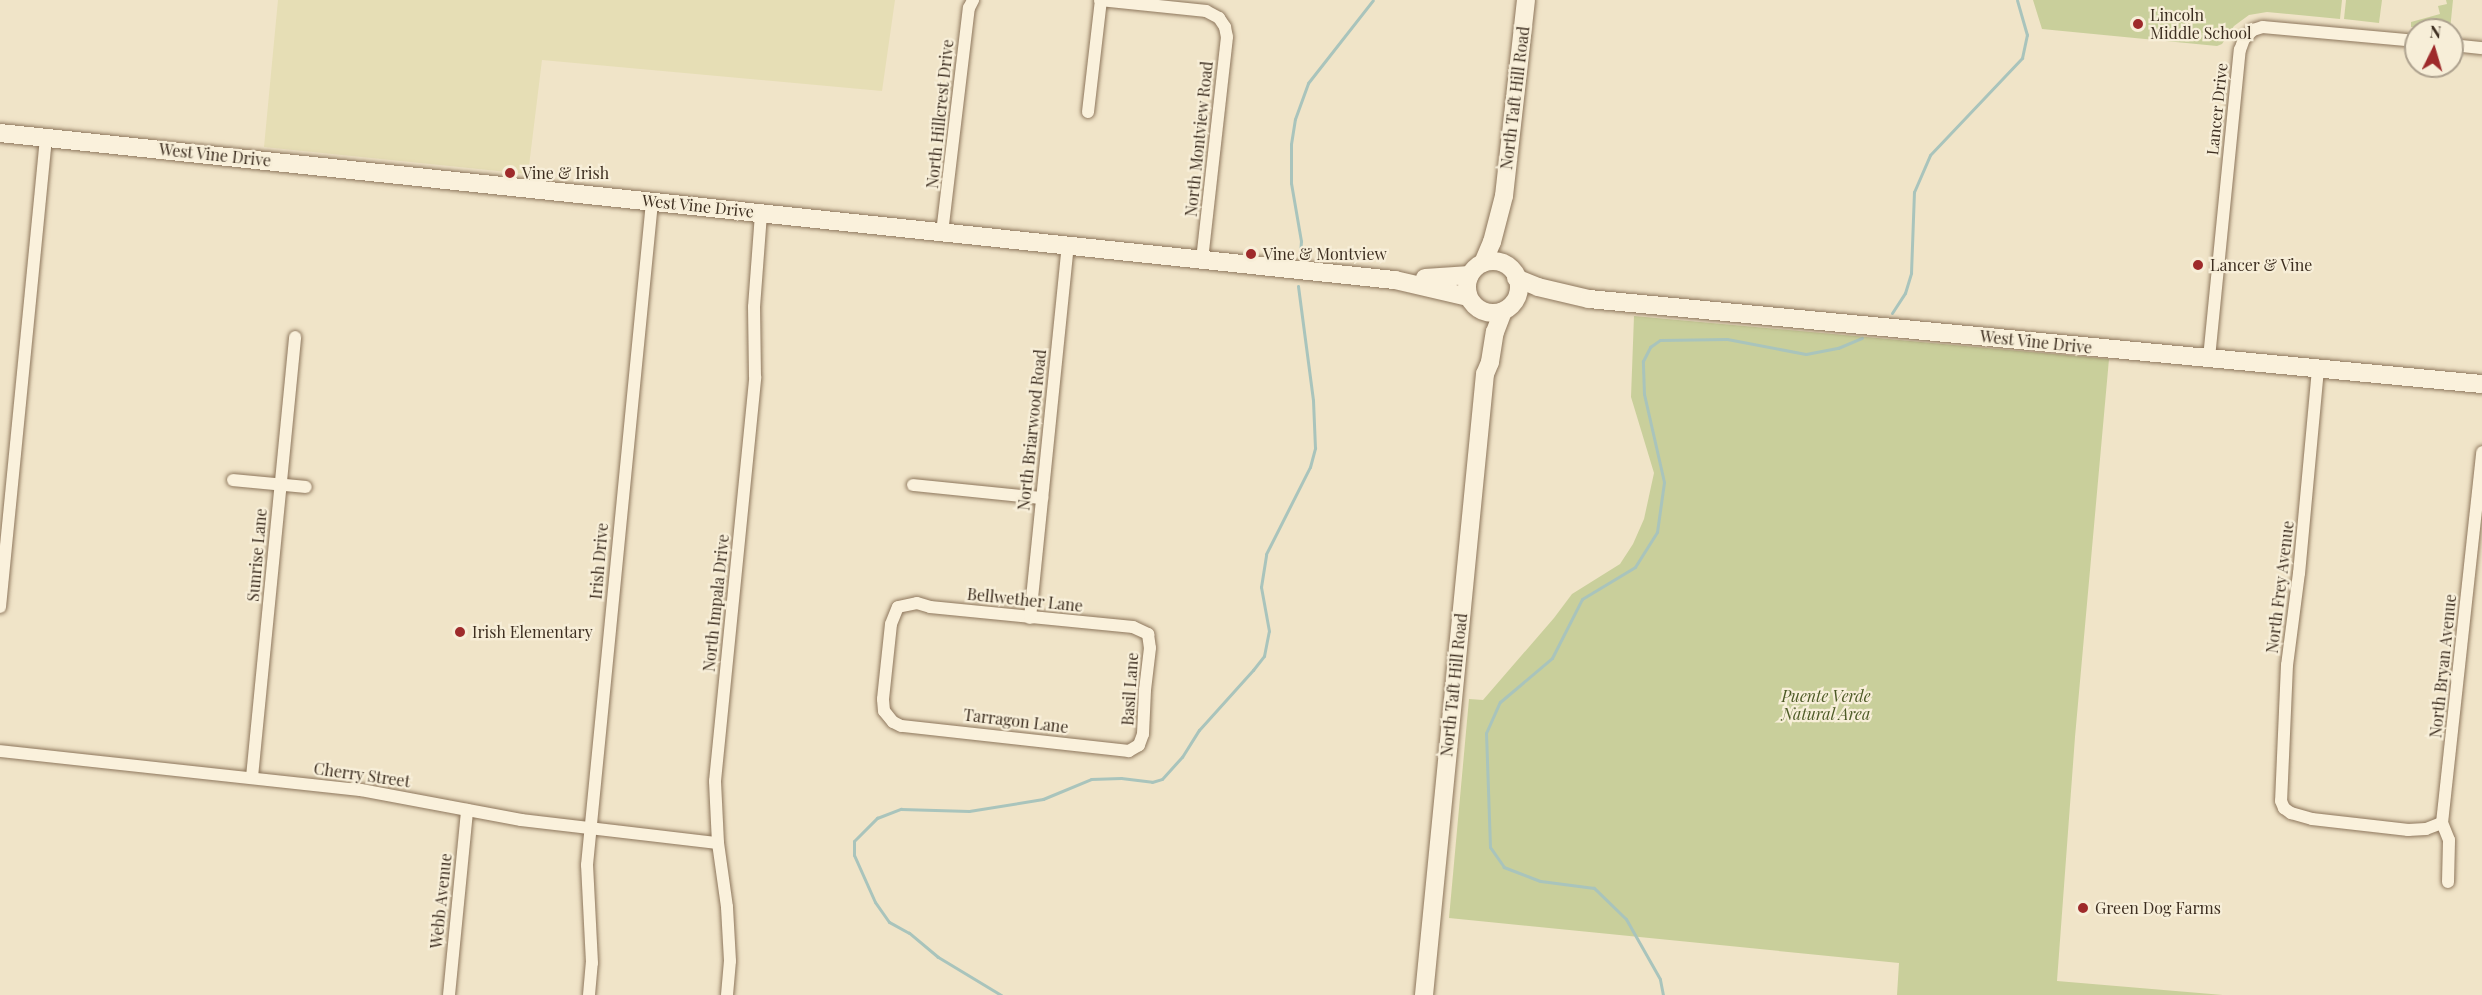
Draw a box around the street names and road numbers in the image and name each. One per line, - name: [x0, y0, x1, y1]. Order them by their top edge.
- street label: North Taft Hill Road: [1497, 25, 1533, 171]
- street label: North Hillcrest Drive: [923, 38, 957, 190]
- street label: North Montview Road: [1181, 60, 1217, 218]
- street label: Lancer Drive: [2203, 62, 2231, 156]
- street label: West Vine Drive: [158, 140, 272, 170]
- street label: West Vine Drive: [641, 191, 755, 221]
- street label: West Vine Drive: [1979, 327, 2093, 357]
- street label: North Briarwood Road: [1014, 348, 1050, 512]
- street label: Sunrise Lane: [243, 508, 271, 602]
- street label: North Frey Avenue: [2262, 519, 2298, 655]
- street label: Irish Drive: [586, 522, 612, 600]
- street label: North Impala Drive: [699, 533, 733, 673]
- street label: Bellwether Lane: [966, 584, 1084, 616]
- street label: North Bryan Avenue: [2426, 593, 2460, 739]
- street label: North Taft Hill Road: [1437, 612, 1471, 758]
- street label: Basil Lane: [1118, 652, 1142, 726]
- street label: Tarragon Lane: [962, 705, 1070, 737]
- street label: Cherry Street: [312, 759, 412, 791]
- street label: Webb Avenue: [426, 852, 456, 950]

